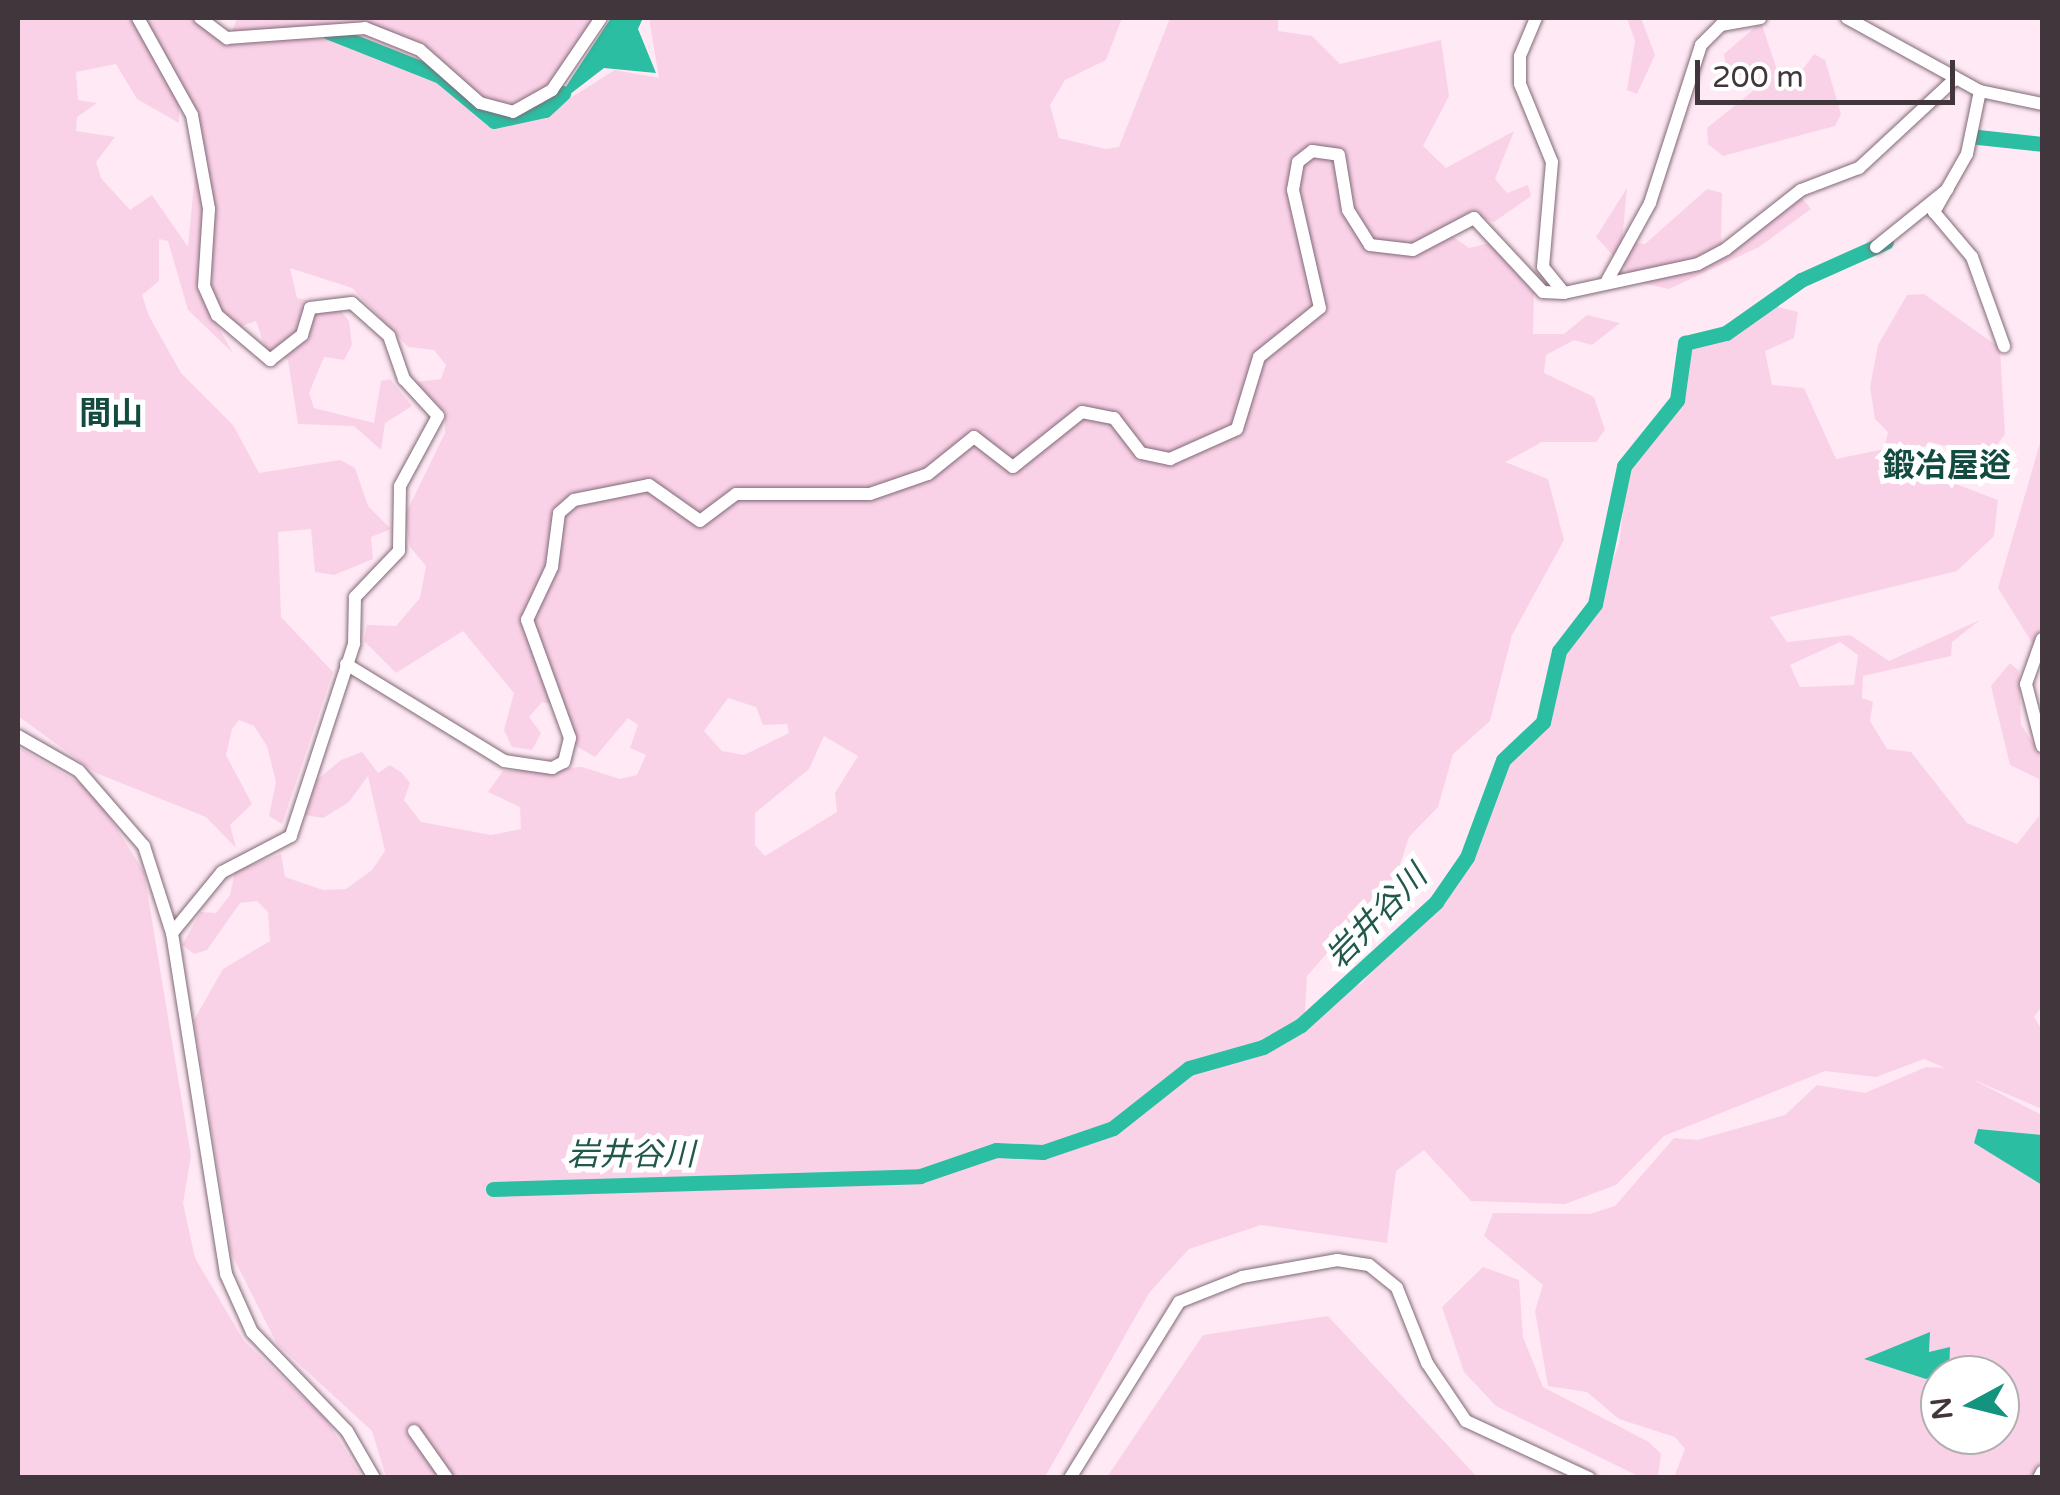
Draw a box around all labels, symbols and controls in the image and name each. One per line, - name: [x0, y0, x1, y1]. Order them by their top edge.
- scale bar: [1700, 40, 1960, 102]
- text: 200 m: [1712, 59, 1804, 96]
- district label: 間山: [79, 395, 143, 433]
- district label: 鍛冶屋逧: [1883, 447, 2011, 485]
- water label: 岩井谷川: [1319, 858, 1435, 976]
- water label: 岩井谷川: [567, 1136, 695, 1174]
- north arrow: [1920, 1355, 2020, 1455]
- text: N: [1924, 1395, 1960, 1422]

